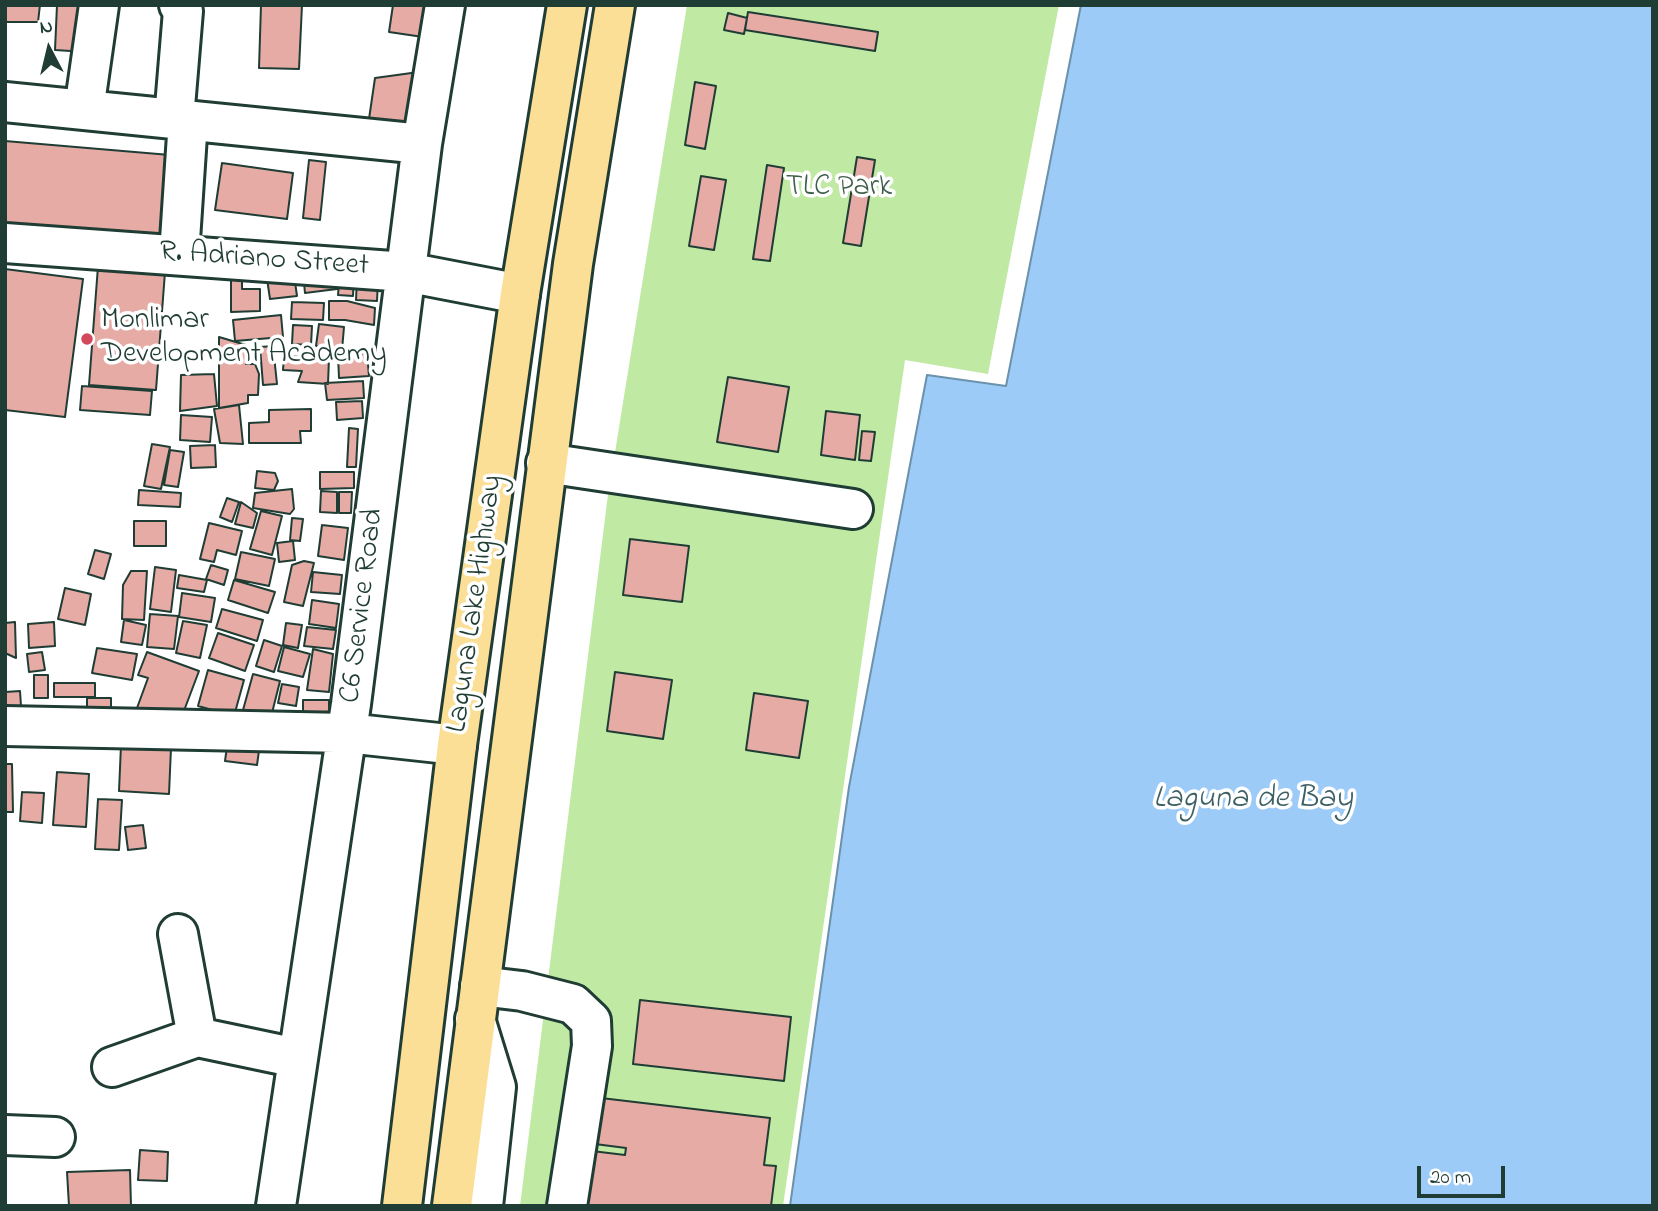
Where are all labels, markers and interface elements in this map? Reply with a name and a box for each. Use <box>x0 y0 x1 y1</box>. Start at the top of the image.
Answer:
text: N <box>38 13 54 42</box>
north arrow <box>14 14 84 84</box>
park label: TLC Park <box>786 171 892 207</box>
street label: R. Adriano Street <box>158 236 370 286</box>
place label: Monlimar Development Academy <box>101 304 387 374</box>
marker: Monlimar Development Academy <box>79 331 95 347</box>
street label: Laguna Lake Highway <box>441 473 513 735</box>
street label: C6 Service Road <box>334 507 394 705</box>
water label: Laguna de Bay <box>1153 782 1353 820</box>
scale bar <box>1420 1152 1508 1196</box>
text: 20 m <box>1430 1163 1471 1193</box>

